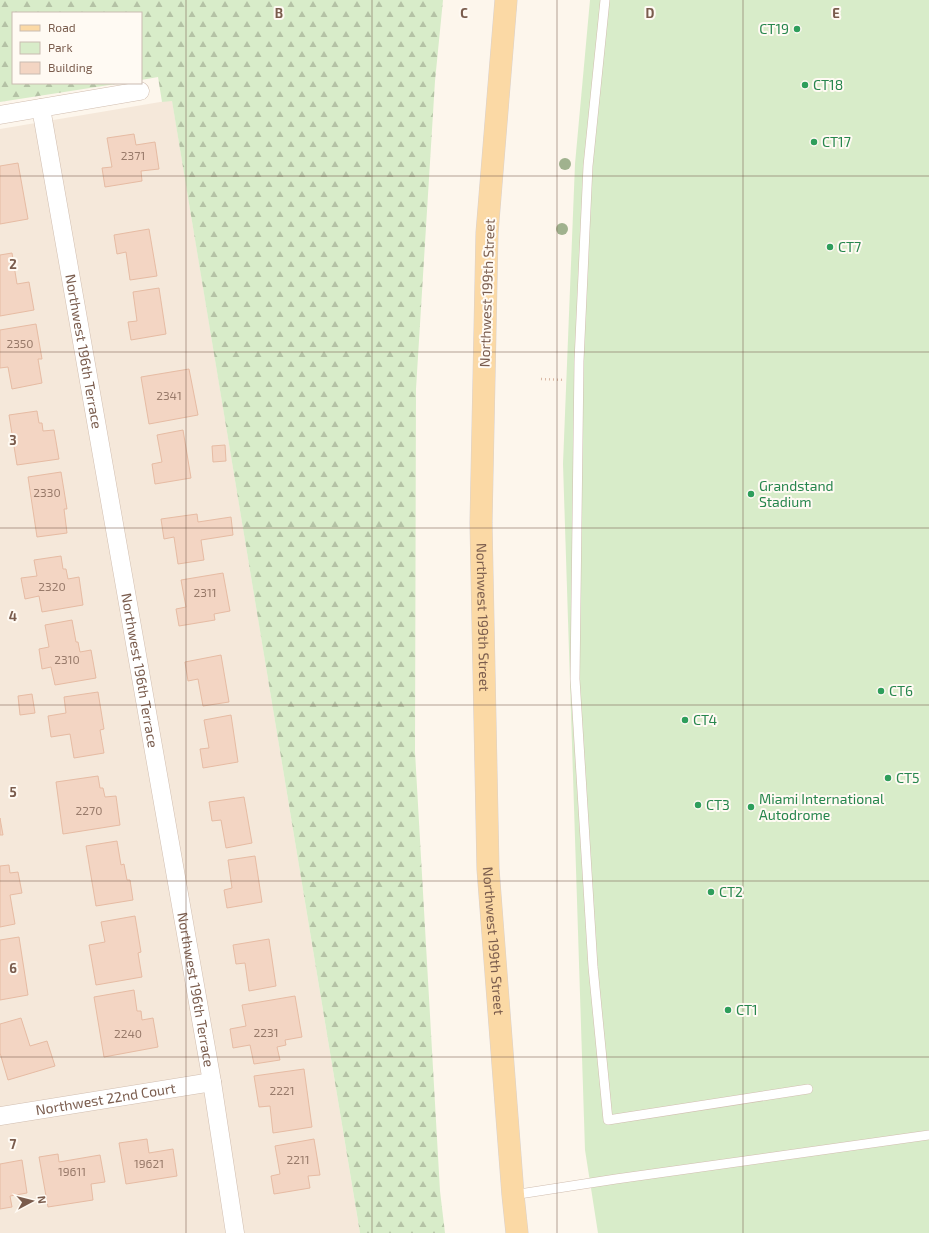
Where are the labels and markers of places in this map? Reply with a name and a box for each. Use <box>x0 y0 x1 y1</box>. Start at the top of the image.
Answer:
place label: CT19 <box>759 20 789 37</box>
marker: CT19 <box>792 24 802 34</box>
place label: CT18 <box>813 76 843 93</box>
marker: CT18 <box>800 80 810 90</box>
place label: CT17 <box>822 133 851 150</box>
marker: CT17 <box>809 137 819 147</box>
place label: CT7 <box>838 238 861 255</box>
marker: CT7 <box>825 242 835 252</box>
place label: Grandstand Stadium <box>759 477 834 510</box>
marker: Grandstand Stadium <box>746 489 756 499</box>
place label: CT6 <box>889 682 913 699</box>
marker: CT6 <box>876 686 886 696</box>
place label: CT4 <box>693 711 717 728</box>
marker: CT4 <box>680 715 690 725</box>
place label: CT5 <box>896 769 920 786</box>
marker: CT5 <box>883 773 893 783</box>
place label: Miami International Autodrome <box>759 790 885 823</box>
place label: CT3 <box>706 796 730 813</box>
marker: CT3 <box>693 800 703 810</box>
marker: Miami International Autodrome <box>746 802 756 812</box>
place label: CT2 <box>719 883 743 900</box>
marker: CT2 <box>706 887 716 897</box>
place label: CT1 <box>736 1001 758 1018</box>
marker: CT1 <box>723 1005 733 1015</box>

